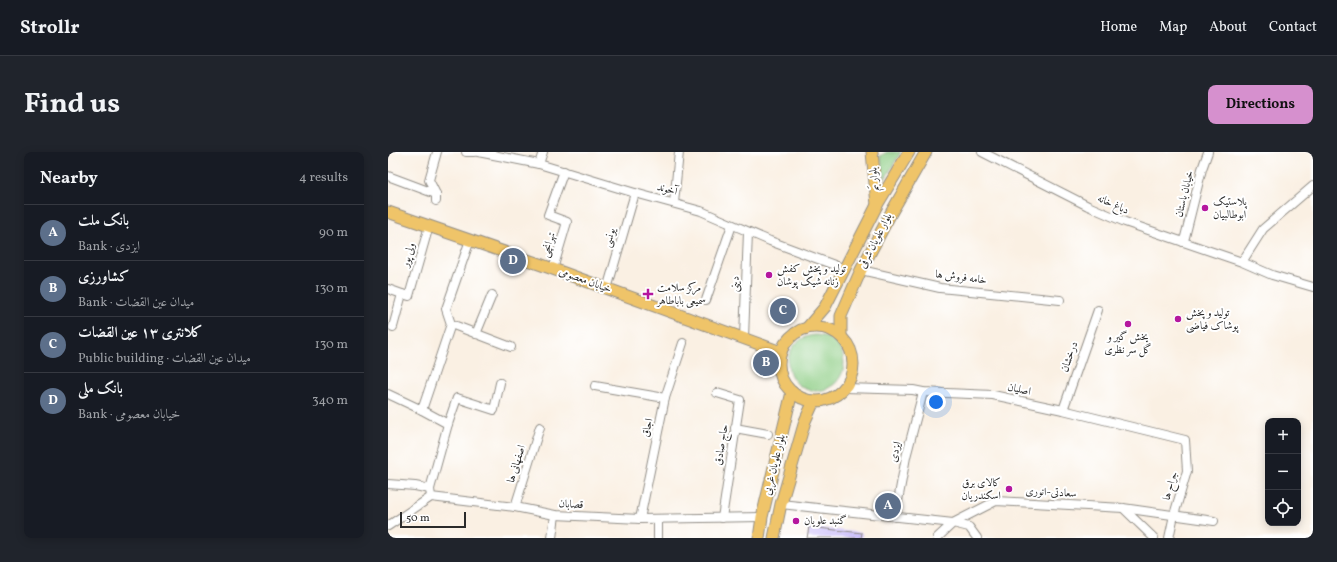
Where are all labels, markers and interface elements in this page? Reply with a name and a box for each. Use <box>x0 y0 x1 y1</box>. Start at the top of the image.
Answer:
text: Strollr <box>20 15 80 41</box>
text: Home <box>1100 18 1137 37</box>
text: Map <box>1159 18 1187 37</box>
text: About <box>1209 18 1247 37</box>
text: Contact <box>1269 18 1317 37</box>
text: Find us <box>24 85 120 124</box>
button: Directions <box>1208 85 1313 124</box>
street label: بلوار بَم <box>864 166 885 192</box>
text: Nearby <box>40 167 98 190</box>
text: 4 results <box>299 169 348 187</box>
street label: خیابان باستان <box>1172 169 1198 219</box>
street label: آخوند <box>655 179 681 200</box>
street label: دباغ خانه <box>1094 191 1131 220</box>
place label: پلاستیک ابوطالبیان <box>1213 195 1248 223</box>
marker: پلاستیک ابوطالبیان <box>1200 203 1210 213</box>
text: بانک ملت <box>78 211 129 232</box>
street label: بلوار علویان شرقی <box>856 211 896 271</box>
text: A <box>48 224 58 242</box>
text: 90 m <box>319 224 348 242</box>
street label: یونسی <box>600 226 620 249</box>
street label: تهرانچی <box>538 231 560 259</box>
text: Bank · ایزدی <box>78 238 140 256</box>
street label: ولی پور <box>398 241 420 270</box>
pin: D <box>500 246 526 276</box>
place label: تولید و پخش کفش زنانه شیک پوشان <box>777 262 847 290</box>
street label: خیابان معصومی <box>557 265 613 297</box>
text: کشاورزی <box>78 267 129 288</box>
street label: خامه فروش ها <box>934 267 988 289</box>
marker: تولید و پخش کفش زنانه شیک پوشان <box>764 270 774 280</box>
street label: دینی <box>728 276 744 292</box>
text: B <box>49 280 57 298</box>
text: 130 m <box>315 280 348 298</box>
place label: مرکز سلامت سمیعی باباطاهر <box>656 281 706 309</box>
marker: مرکز سلامت سمیعی باباطاهر <box>642 288 654 300</box>
text: Bank · میدان عین القضات <box>78 294 194 312</box>
pin: C <box>770 296 796 326</box>
place label: تولید و پخش پوشاک فیاضی <box>1186 306 1239 334</box>
marker: تولید و پخش پوشاک فیاضی <box>1173 314 1183 324</box>
marker: پخش گیر و گل سر نظری <box>1123 319 1133 329</box>
text: کلانتری ۱۳ عین القضات <box>78 323 203 344</box>
place label: پخش گیر و گل سر نظری <box>1104 330 1152 358</box>
text: C <box>49 336 57 354</box>
text: 130 m <box>315 336 348 354</box>
street label: درخشان <box>1058 340 1082 374</box>
pin: B <box>753 348 779 378</box>
text: Public building · میدان عین القضات <box>78 350 251 368</box>
text: بانک ملی <box>78 379 123 400</box>
street label: اصلیان <box>1006 380 1032 400</box>
text: D <box>48 392 58 410</box>
text: 340 m <box>312 392 348 410</box>
your location <box>926 392 946 412</box>
text: Bank · خیابان معصومی <box>78 406 180 424</box>
street label: اجاق <box>639 417 657 439</box>
map controls <box>1265 418 1301 526</box>
button: + <box>1265 418 1301 454</box>
street label: حاج صادق <box>711 423 735 467</box>
street label: بلوار علویان غربی <box>760 433 790 497</box>
street label: ایزدی <box>886 440 906 464</box>
street label: اصفهانی ها <box>504 443 530 485</box>
button: − <box>1265 454 1301 490</box>
street label: جراح ها <box>1160 470 1184 503</box>
place label: کالای برق اسکندریان <box>961 476 1001 504</box>
marker: کالای برق اسکندریان <box>1004 484 1014 494</box>
street label: سعادتی-انوری <box>1025 484 1077 502</box>
button: locate <box>1265 490 1301 526</box>
pin: A <box>875 491 901 521</box>
street label: قصابان <box>558 497 584 513</box>
scale bar <box>400 510 466 529</box>
text: 50 m <box>406 511 430 526</box>
place label: گنبد علویان <box>804 514 847 529</box>
marker: گنبد علویان <box>791 516 801 526</box>

